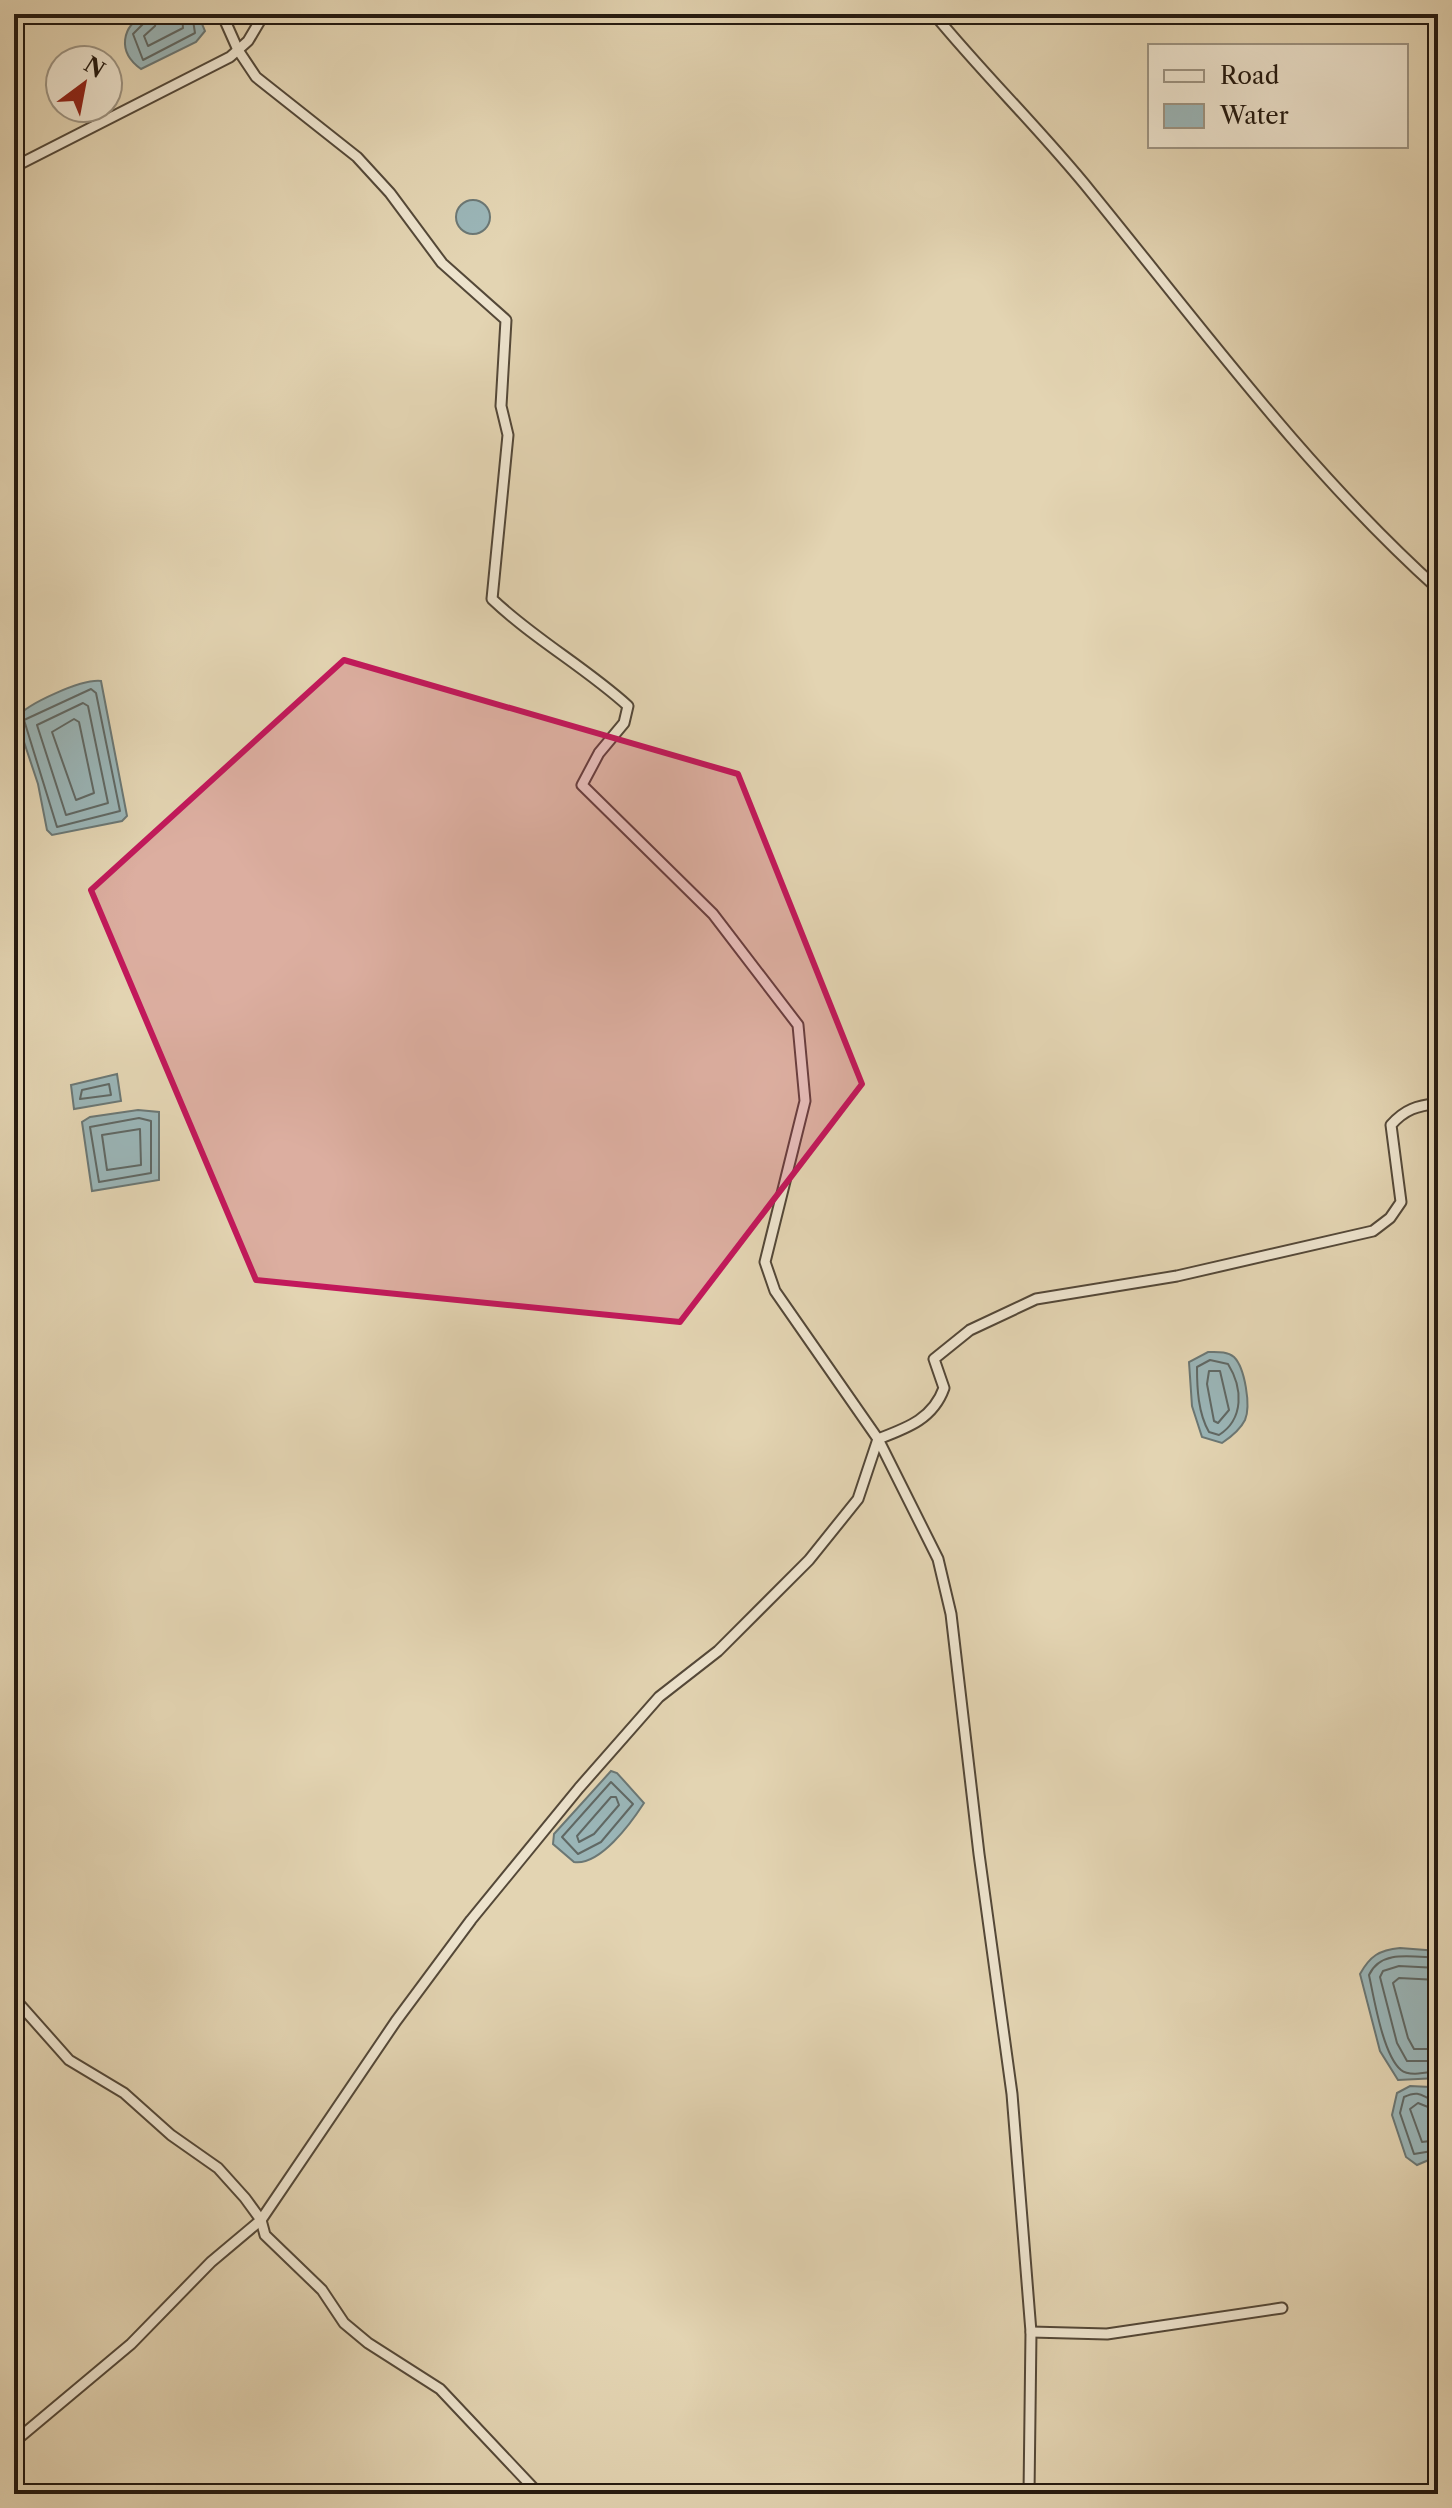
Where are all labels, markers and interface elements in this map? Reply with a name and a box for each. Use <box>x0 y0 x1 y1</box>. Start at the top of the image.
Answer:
north arrow <box>44 44 124 124</box>
legend <box>1148 44 1408 148</box>
text: N <box>79 51 110 84</box>
text: Road <box>1220 61 1280 90</box>
text: Water <box>1219 101 1289 130</box>

